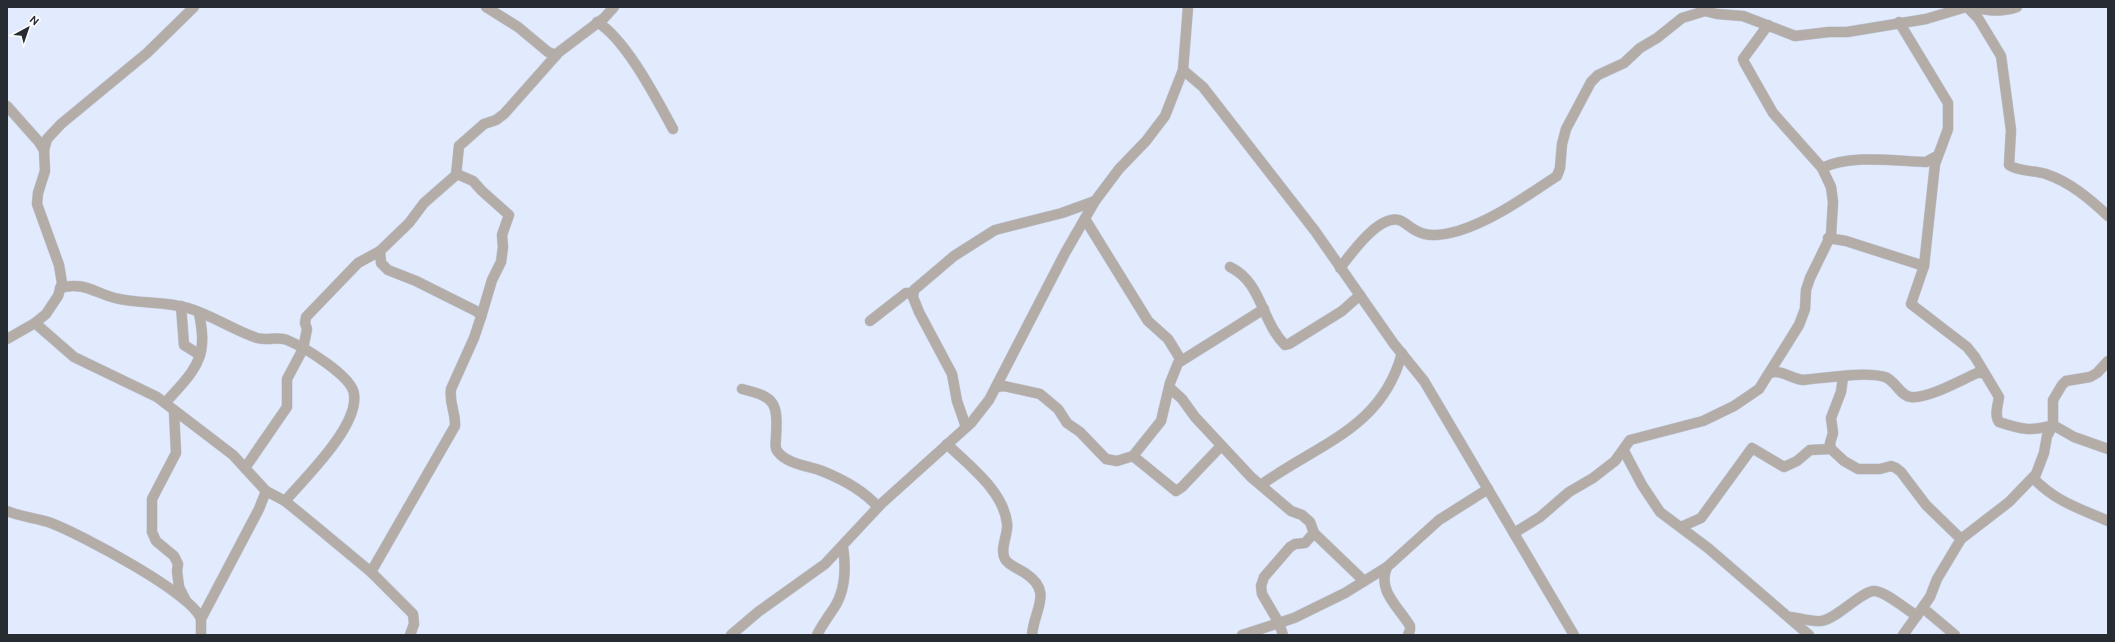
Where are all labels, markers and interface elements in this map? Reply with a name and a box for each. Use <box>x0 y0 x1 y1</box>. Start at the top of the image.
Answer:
north arrow <box>8 8 48 48</box>
text: N <box>27 13 41 28</box>

